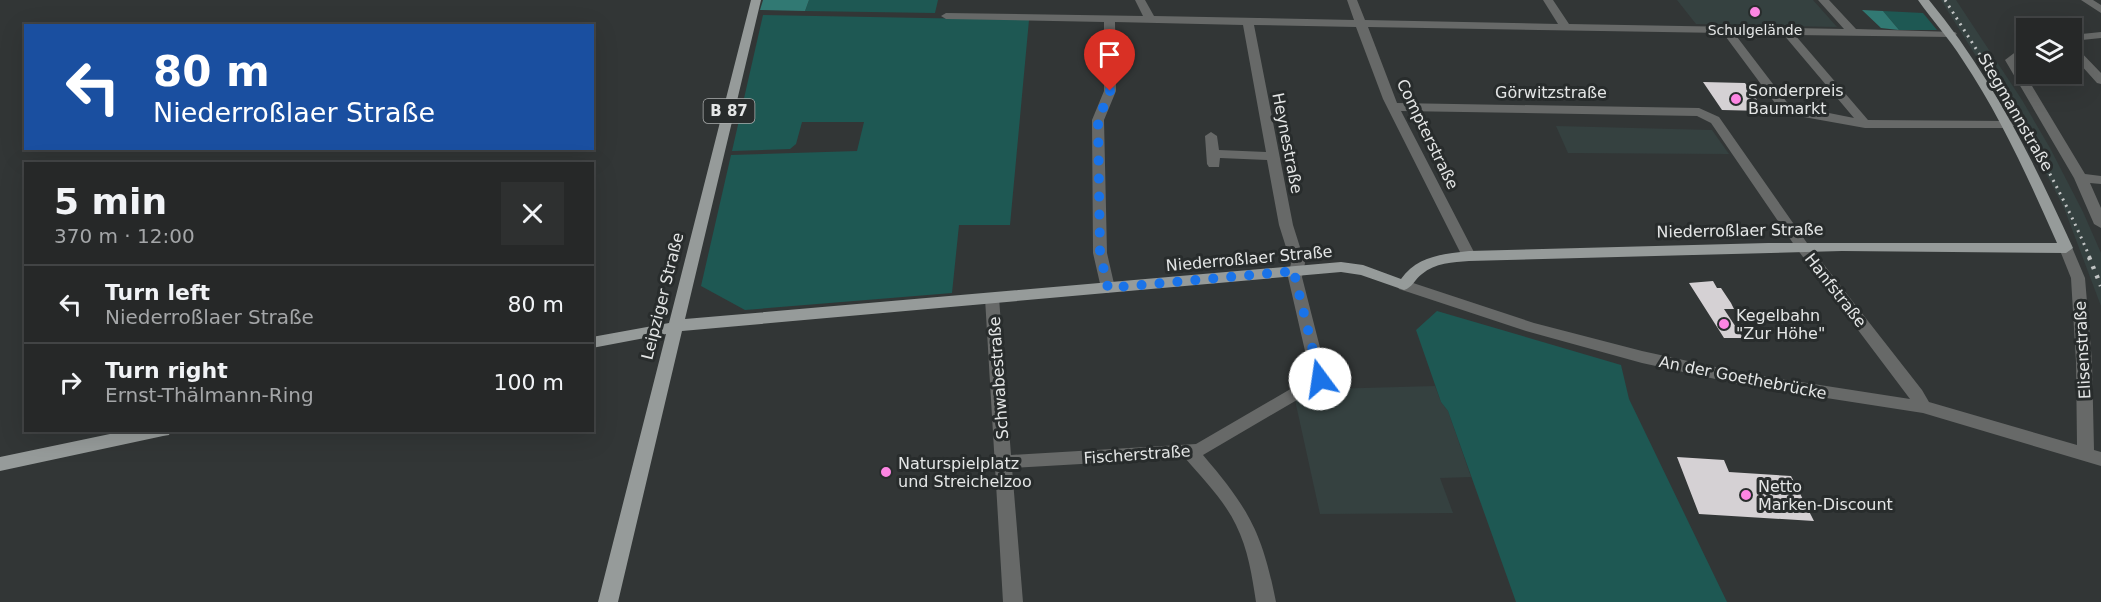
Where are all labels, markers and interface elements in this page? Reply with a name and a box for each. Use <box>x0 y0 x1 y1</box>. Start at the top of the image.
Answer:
marker: Schulgelände <box>1748 5 1762 19</box>
map controls <box>2016 18 2082 84</box>
button: layers <box>2016 18 2082 84</box>
place label: Schulgelände <box>1708 22 1802 38</box>
pin <box>1084 29 1135 91</box>
icon: arrive <box>1093 38 1126 71</box>
text: 80 m <box>153 47 270 96</box>
icon: left <box>54 48 132 126</box>
street label: Stegmannstraße <box>1974 50 2057 175</box>
street label: Compterstraße <box>1393 76 1462 192</box>
place label: Sonderpreis Baumarkt <box>1748 81 1844 118</box>
street label: Görwitzstraße <box>1495 83 1607 102</box>
street label: Heynestraße <box>1268 91 1307 195</box>
marker: Sonderpreis Baumarkt <box>1729 92 1743 106</box>
text: Niederroßlaer Straße <box>153 97 435 128</box>
road number: B 87 <box>704 99 754 123</box>
text: 5 min <box>54 181 167 222</box>
button: close <box>501 182 564 245</box>
street label: Niederroßlaer Straße <box>1656 220 1824 241</box>
text: 370 m · 12:00 <box>54 224 195 248</box>
street label: Leipziger Straße <box>638 231 687 362</box>
street label: Niederroßlaer Straße <box>1165 242 1333 275</box>
street label: Hanfstraße <box>1801 250 1870 331</box>
text: Turn left <box>105 280 210 305</box>
icon: left <box>54 288 87 321</box>
text: 80 m <box>508 292 564 317</box>
street label: Elisenstraße <box>2070 300 2095 400</box>
text: Niederroßlaer Straße <box>105 305 314 329</box>
place label: Kegelbahn "Zur Höhe" <box>1736 306 1825 343</box>
street label: Schwabestraße <box>985 316 1012 440</box>
marker: Kegelbahn "Zur Höhe" <box>1717 317 1731 331</box>
position arrow <box>1288 347 1352 411</box>
street label: An der Goethebrücke <box>1657 352 1828 403</box>
text: Turn right <box>105 358 228 383</box>
icon: right <box>54 366 87 399</box>
text: 100 m <box>494 370 564 395</box>
text: Ernst-Thälmann-Ring <box>105 383 314 407</box>
street label: Fischerstraße <box>1083 441 1191 468</box>
place label: Naturspielplatz und Streichelzoo <box>898 454 1032 491</box>
marker: Naturspielplatz und Streichelzoo <box>879 465 893 479</box>
place label: Netto Marken-Discount <box>1758 477 1893 514</box>
marker: Netto Marken-Discount <box>1739 488 1753 502</box>

